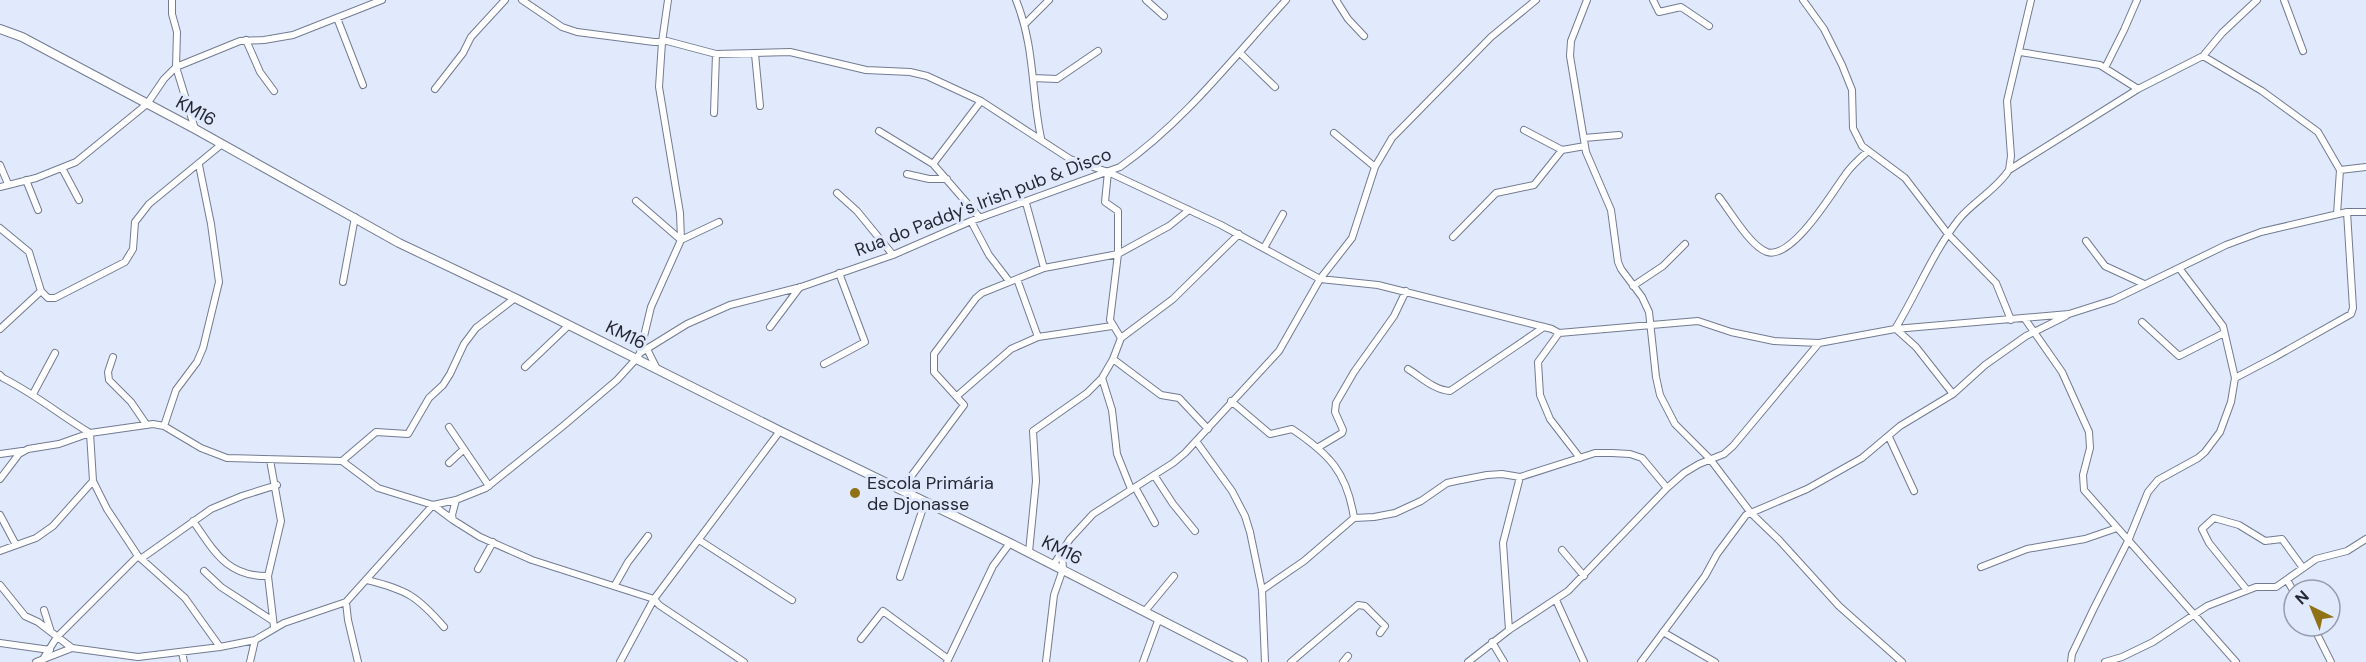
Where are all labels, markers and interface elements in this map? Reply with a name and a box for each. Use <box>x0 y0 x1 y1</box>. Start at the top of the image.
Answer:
street label: KM16 <box>172 90 220 132</box>
street label: Rua do Paddy's Irish pub & Disco <box>851 142 1115 262</box>
street label: KM16 <box>602 315 650 355</box>
place label: Escola Primária de Djonasse <box>867 471 994 516</box>
marker: Escola Primária de Djonasse <box>848 486 862 500</box>
street label: KM16 <box>1038 530 1086 570</box>
north arrow <box>2282 578 2342 638</box>
text: N <box>2291 586 2314 609</box>

